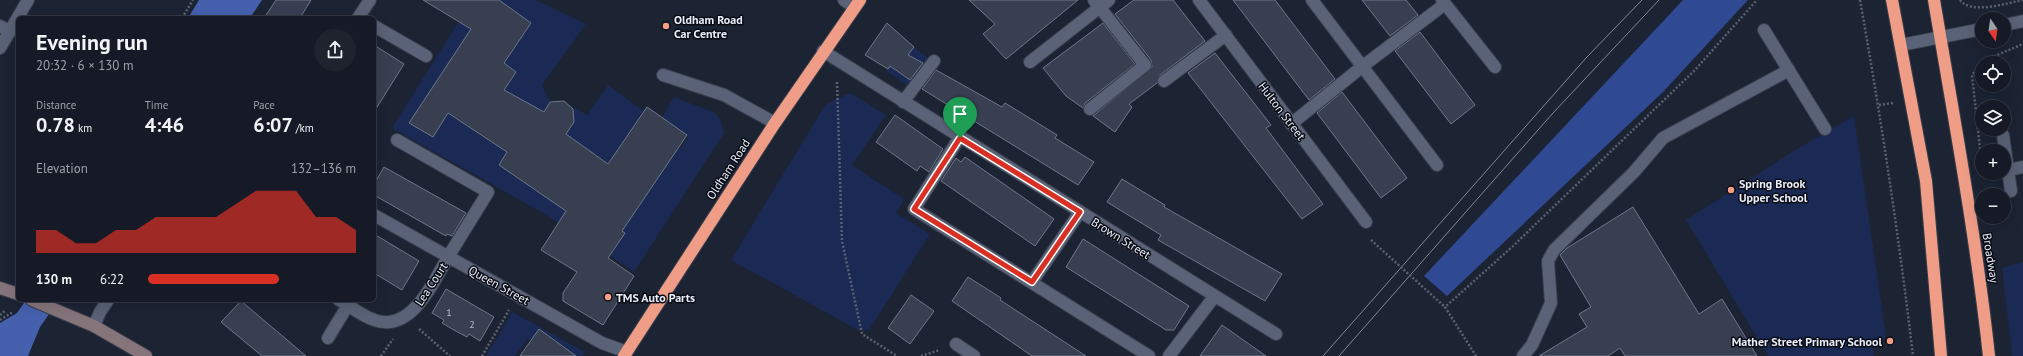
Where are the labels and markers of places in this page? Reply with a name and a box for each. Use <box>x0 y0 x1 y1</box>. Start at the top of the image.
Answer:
place label: Oldham Road Car Centre <box>674 12 743 41</box>
marker: Oldham Road Car Centre <box>661 21 671 31</box>
pin <box>943 97 977 138</box>
place label: Spring Brook Upper School <box>1739 176 1808 205</box>
marker: Spring Brook Upper School <box>1726 185 1736 195</box>
place label: TMS Auto Parts <box>616 290 695 305</box>
marker: TMS Auto Parts <box>603 292 613 302</box>
place label: Mather Street Primary School <box>1732 334 1882 349</box>
marker: Mather Street Primary School <box>1885 336 1895 346</box>

